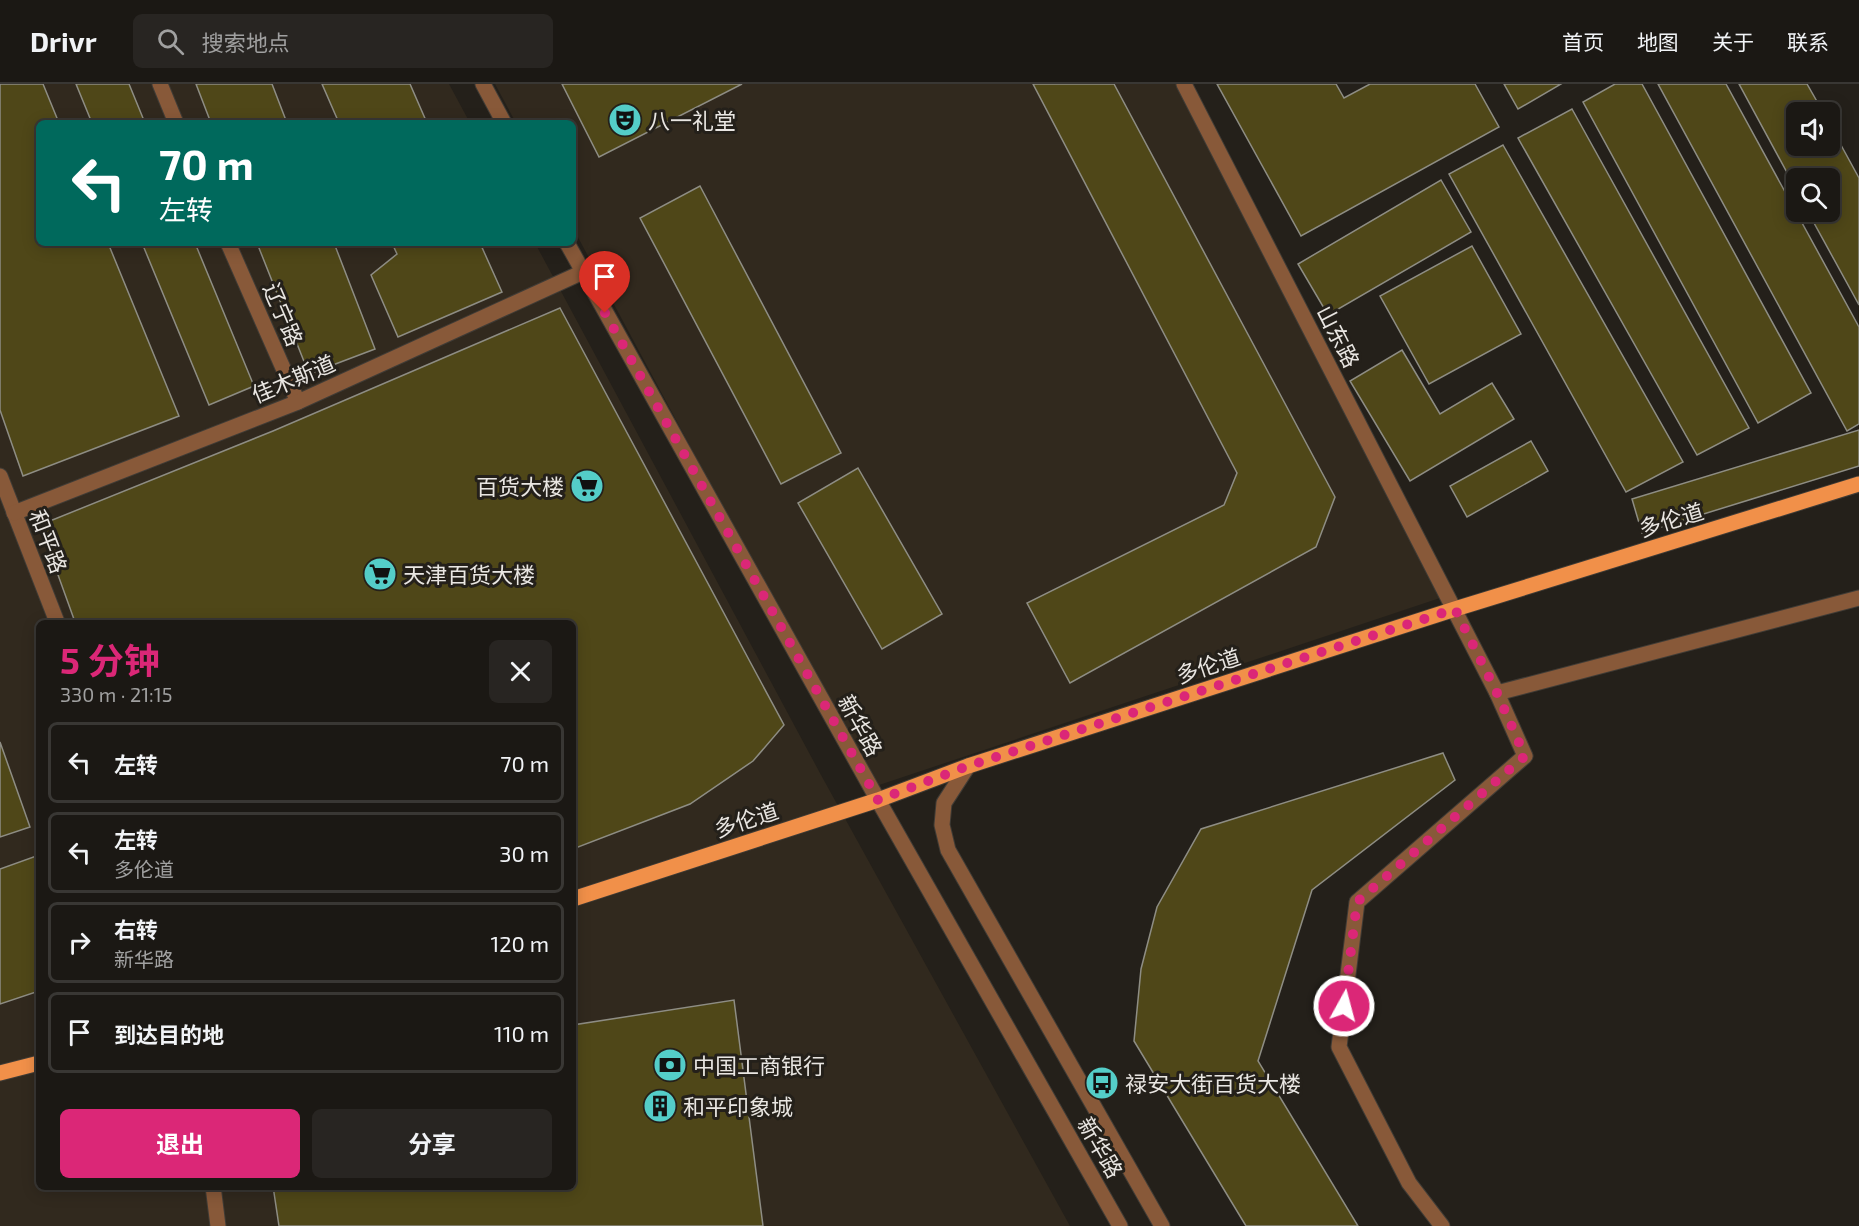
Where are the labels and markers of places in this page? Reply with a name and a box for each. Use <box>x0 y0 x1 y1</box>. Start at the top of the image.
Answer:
theatre icon: 八一礼堂 <box>607 102 643 138</box>
place label: 八一礼堂 <box>648 107 736 133</box>
pin <box>579 251 630 313</box>
supermarket icon: 百货大楼 <box>569 468 605 504</box>
place label: 百货大楼 <box>476 473 564 499</box>
supermarket icon: 天津百货大楼 <box>362 556 398 592</box>
place label: 天津百货大楼 <box>403 561 535 587</box>
bank icon: 中国工商银行 <box>652 1047 688 1083</box>
place label: 中国工商银行 <box>693 1052 825 1078</box>
bus stop icon: 禄安大街百货大楼 <box>1084 1065 1120 1101</box>
place label: 禄安大街百货大楼 <box>1125 1070 1301 1096</box>
building icon: 和平印象城 <box>642 1088 678 1124</box>
place label: 和平印象城 <box>683 1093 793 1119</box>

